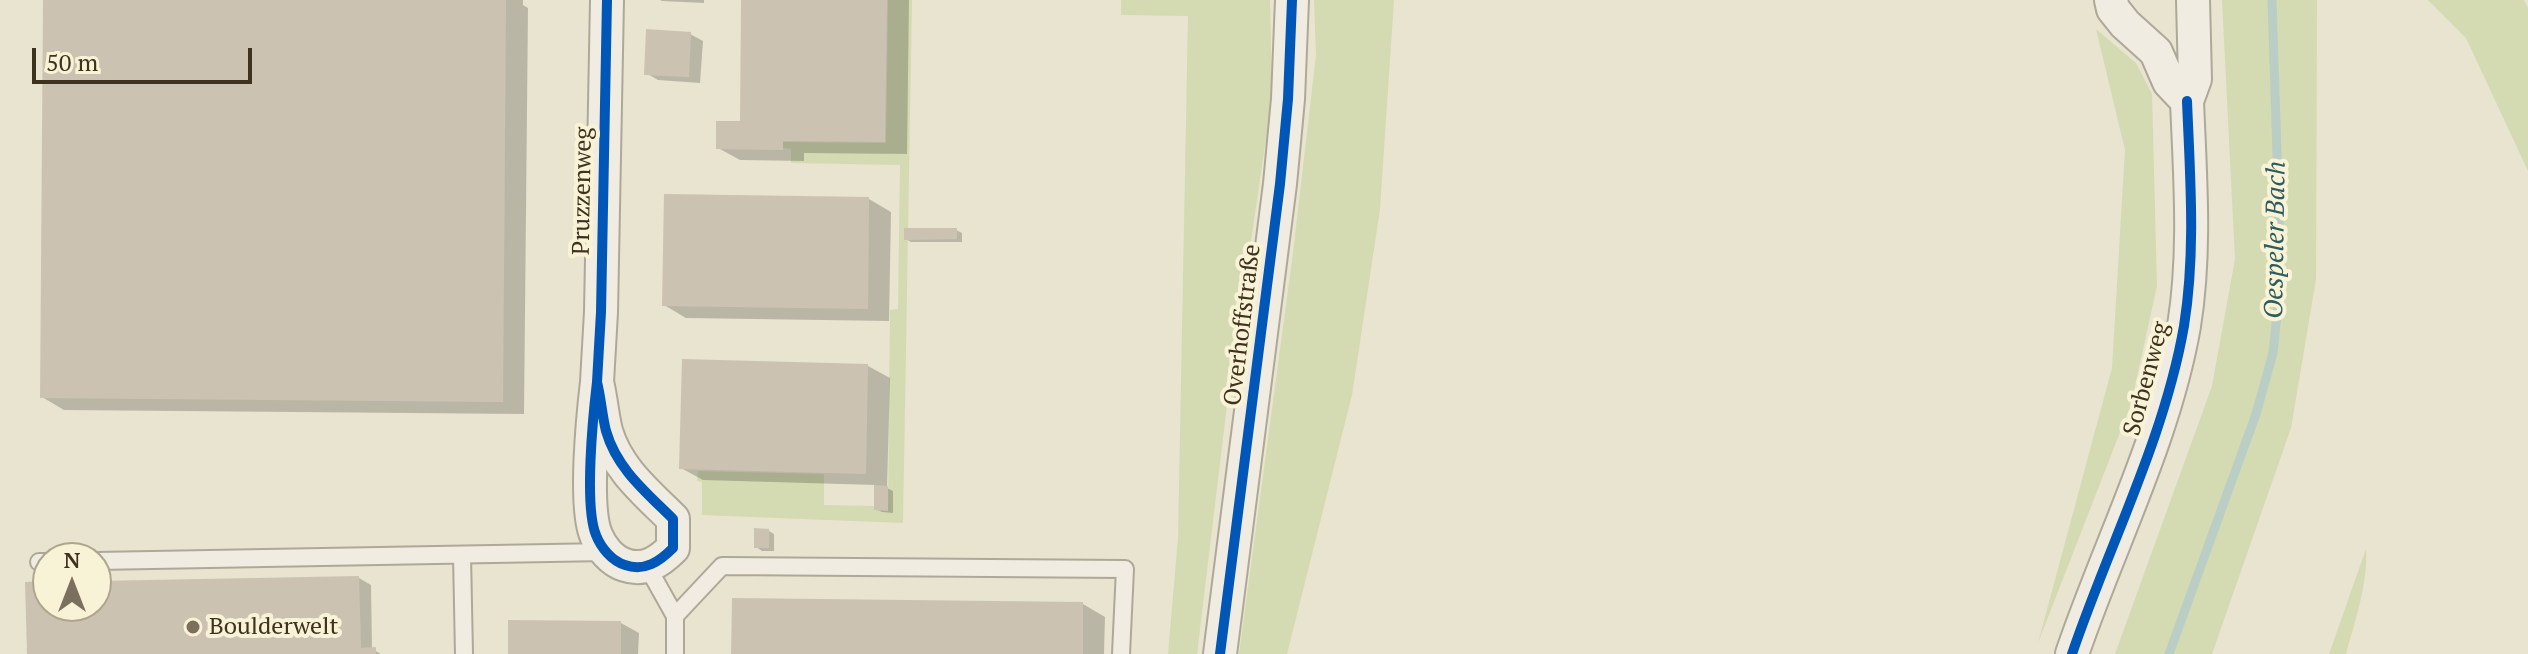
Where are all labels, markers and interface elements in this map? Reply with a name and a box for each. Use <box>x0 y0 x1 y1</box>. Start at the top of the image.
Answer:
scale bar <box>36 32 256 82</box>
text: 50 m <box>46 46 98 78</box>
street label: Pruzzenweg <box>567 127 599 255</box>
water label: Oespeler Bach <box>2259 161 2293 319</box>
street label: Overhoffstraße <box>1219 243 1267 407</box>
street label: Sorbenweg <box>2118 319 2176 439</box>
north arrow <box>32 542 112 622</box>
text: N <box>64 545 80 574</box>
place label: Boulderwelt <box>209 613 338 641</box>
marker: Boulderwelt <box>184 618 202 636</box>

